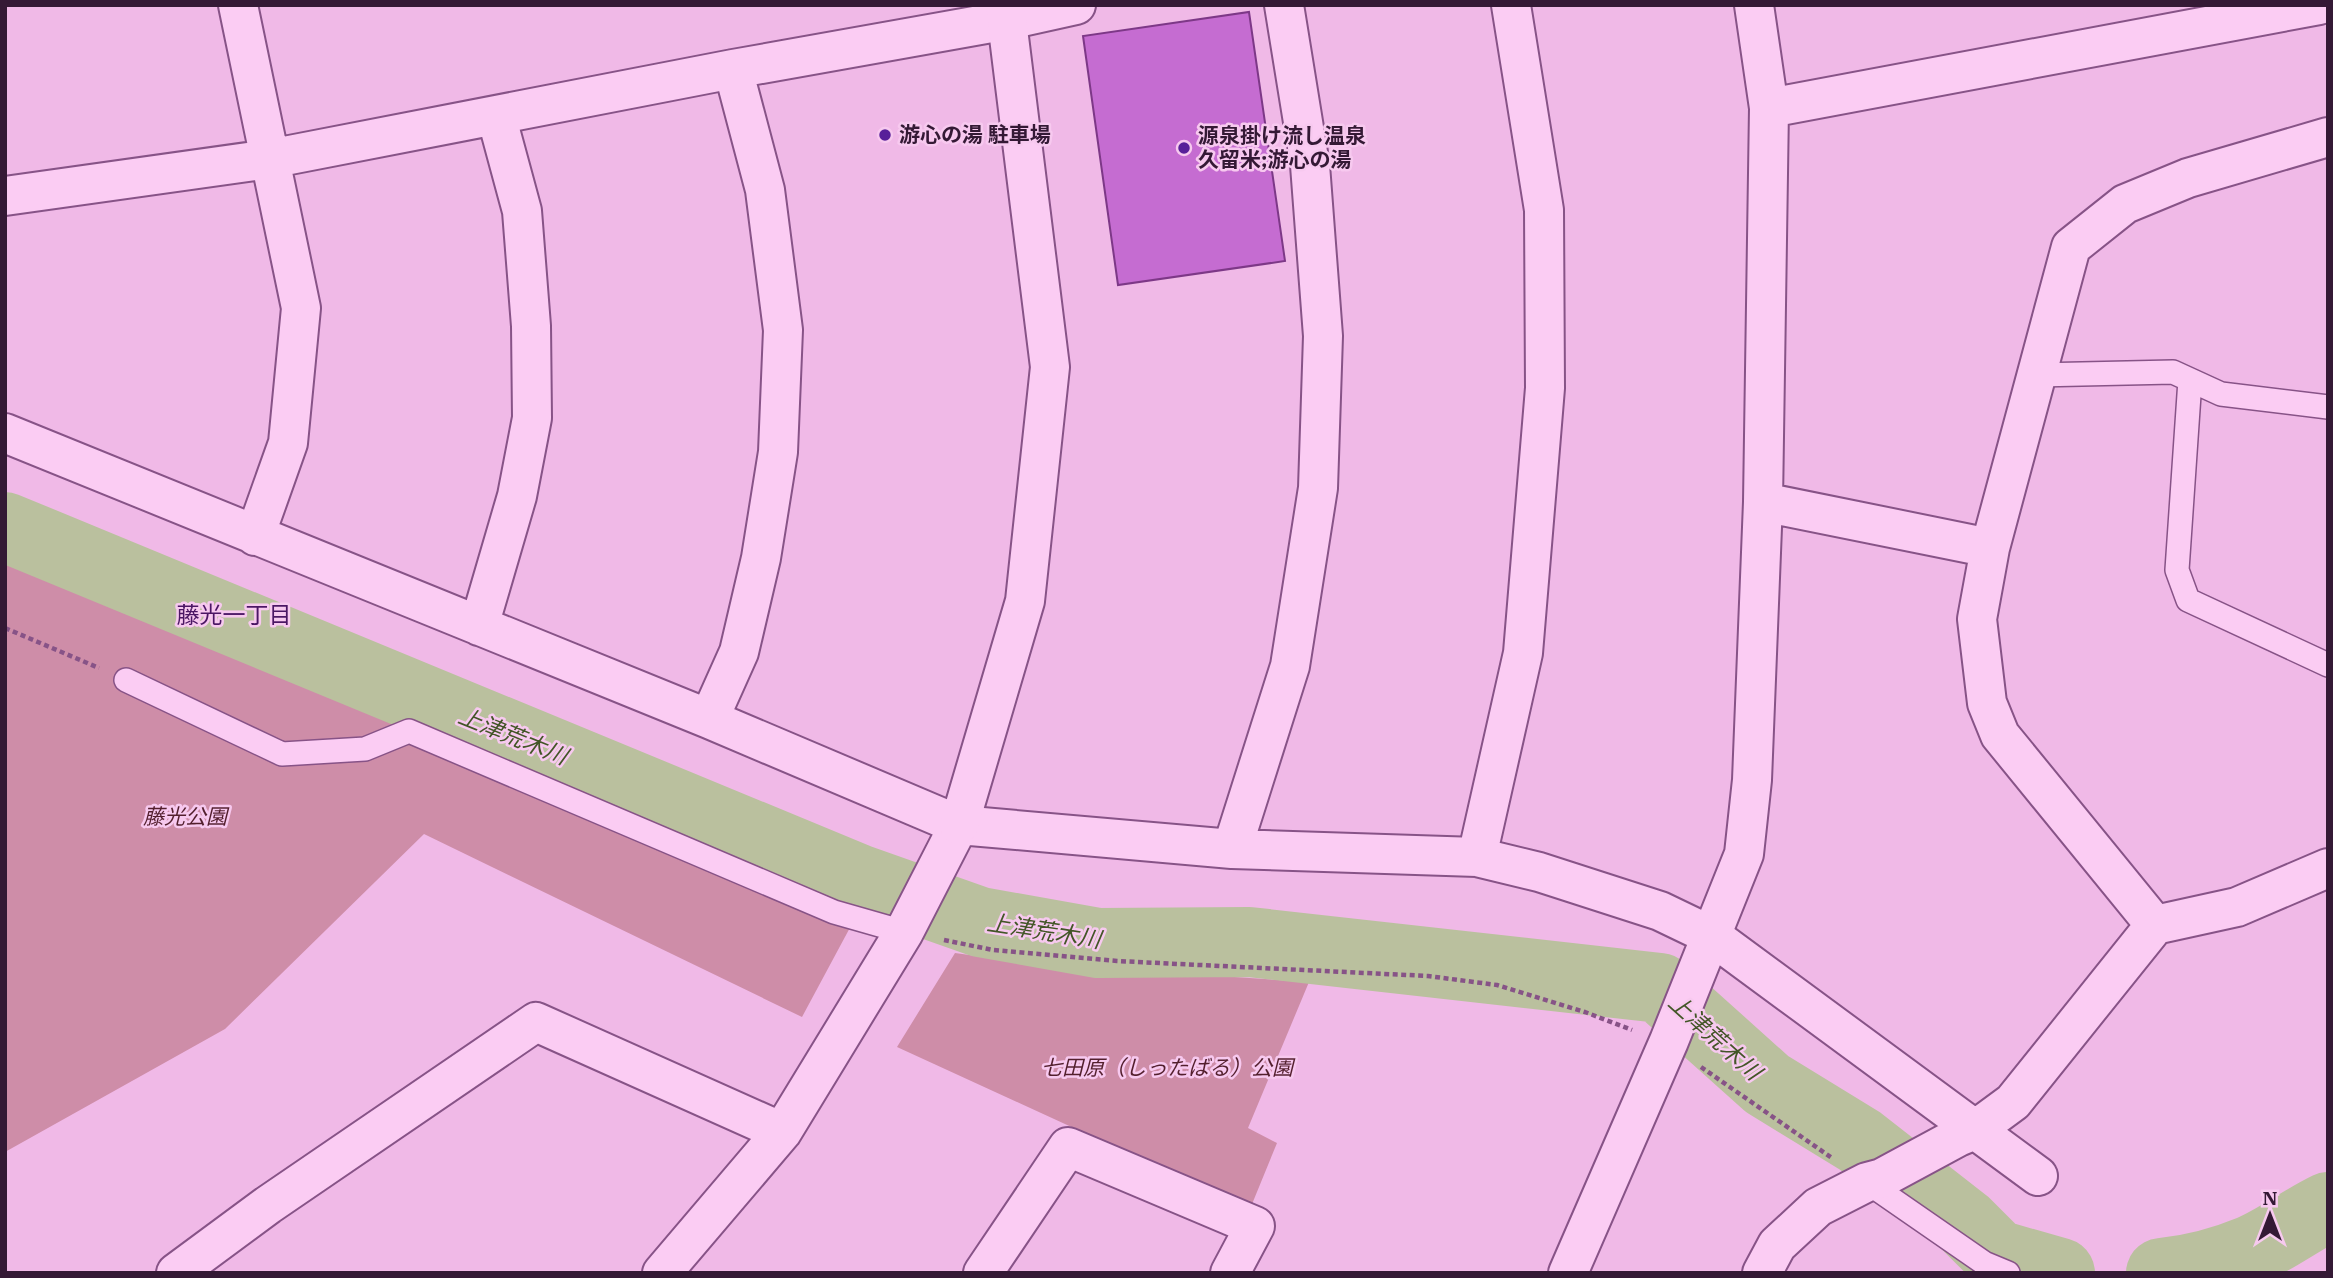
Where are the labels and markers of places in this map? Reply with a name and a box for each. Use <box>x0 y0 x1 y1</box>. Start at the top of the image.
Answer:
place label: 游心の湯 駐車場 <box>899 120 1051 148</box>
place label: 源泉掛け流し温泉 久留米;游心の湯 <box>1198 121 1366 173</box>
marker: 游心の湯 駐車場 <box>877 127 893 143</box>
marker: 源泉掛け流し温泉 久留米;游心の湯 <box>1176 140 1192 156</box>

